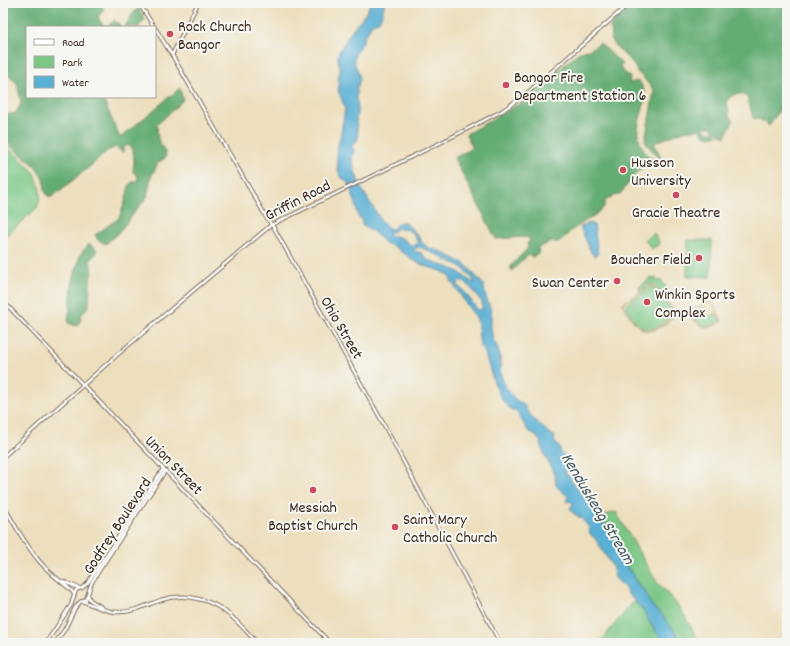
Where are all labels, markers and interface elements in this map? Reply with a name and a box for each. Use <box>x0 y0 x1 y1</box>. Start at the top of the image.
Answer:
place label: Rock Church Bangor <box>178 16 251 57</box>
legend <box>26 26 156 98</box>
marker: Rock Church Bangor <box>165 29 175 39</box>
text: Road <box>62 35 84 52</box>
text: Park <box>62 55 83 72</box>
place label: Bangor Fire Department Station 6 <box>514 67 646 108</box>
text: Water <box>62 75 89 92</box>
marker: Bangor Fire Department Station 6 <box>501 80 511 90</box>
place label: Husson University <box>631 152 691 193</box>
marker: Husson University <box>618 165 628 175</box>
street label: Griffin Road <box>261 175 335 228</box>
marker: Gracie Theatre <box>671 190 681 200</box>
place label: Gracie Theatre <box>632 202 720 225</box>
place label: Boucher Field <box>611 249 691 272</box>
marker: Boucher Field <box>694 253 704 263</box>
place label: Swan Center <box>532 272 609 295</box>
marker: Swan Center <box>612 276 622 286</box>
place label: Winkin Sports Complex <box>655 284 735 325</box>
street label: Ohio Street <box>314 293 368 364</box>
marker: Winkin Sports Complex <box>642 297 652 307</box>
street label: Union Street <box>139 431 208 501</box>
water label: Kenduskeag Stream <box>554 449 639 570</box>
street label: Godfrey Boulevard <box>78 473 158 579</box>
marker: Messiah Baptist Church <box>308 485 318 495</box>
place label: Messiah Baptist Church <box>268 497 358 538</box>
place label: Saint Mary Catholic Church <box>403 509 497 550</box>
marker: Saint Mary Catholic Church <box>390 522 400 532</box>

